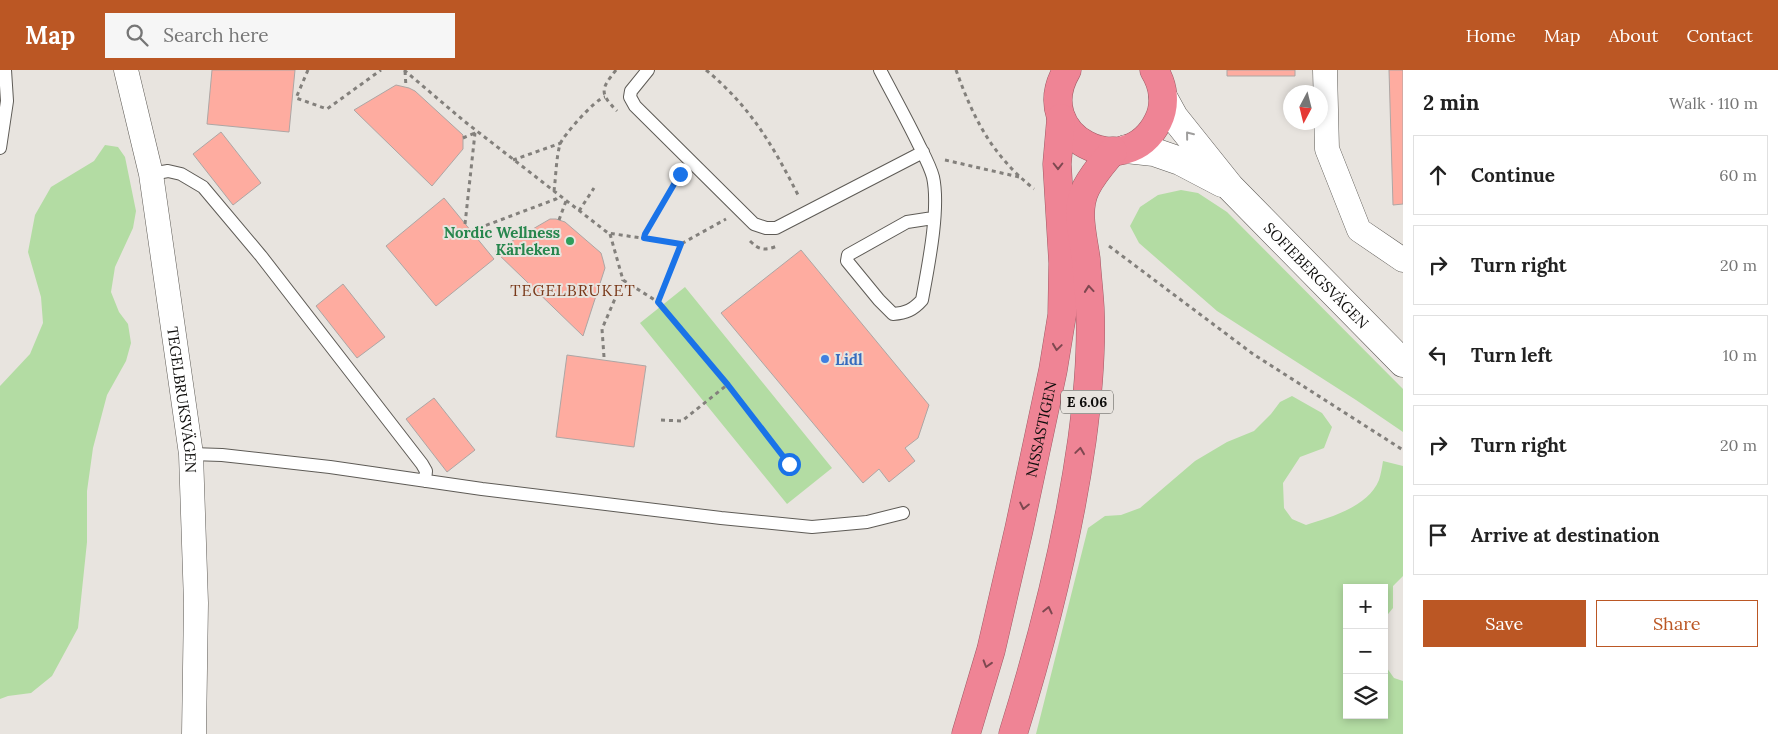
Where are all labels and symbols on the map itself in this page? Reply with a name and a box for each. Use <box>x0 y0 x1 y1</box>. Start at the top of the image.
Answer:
north arrow <box>1283 85 1328 130</box>
one-way arrow <box>1187 132 1195 141</box>
one-way arrow <box>1053 162 1063 170</box>
route end <box>669 163 692 186</box>
street label: SOFIEBERGSVÄGEN <box>1260 218 1373 332</box>
place label: Nordic Wellness Kärleken <box>444 223 560 259</box>
marker: Nordic Wellness Kärleken <box>564 235 576 247</box>
district label: TEGELBRUKET <box>510 280 636 300</box>
one-way arrow <box>1083 285 1094 293</box>
street label: TEGELBRUKSVÄGEN <box>163 325 201 473</box>
one-way arrow <box>1052 343 1063 351</box>
place label: Lidl <box>835 350 863 369</box>
marker: Lidl <box>819 353 831 365</box>
street label: NISSASTIGEN <box>1021 379 1060 479</box>
road number: E 6.06 <box>1061 391 1113 414</box>
one-way arrow <box>1074 447 1085 455</box>
route start <box>778 453 801 476</box>
one-way arrow <box>1019 501 1030 510</box>
one-way arrow <box>1042 606 1053 615</box>
one-way arrow <box>982 659 992 667</box>

